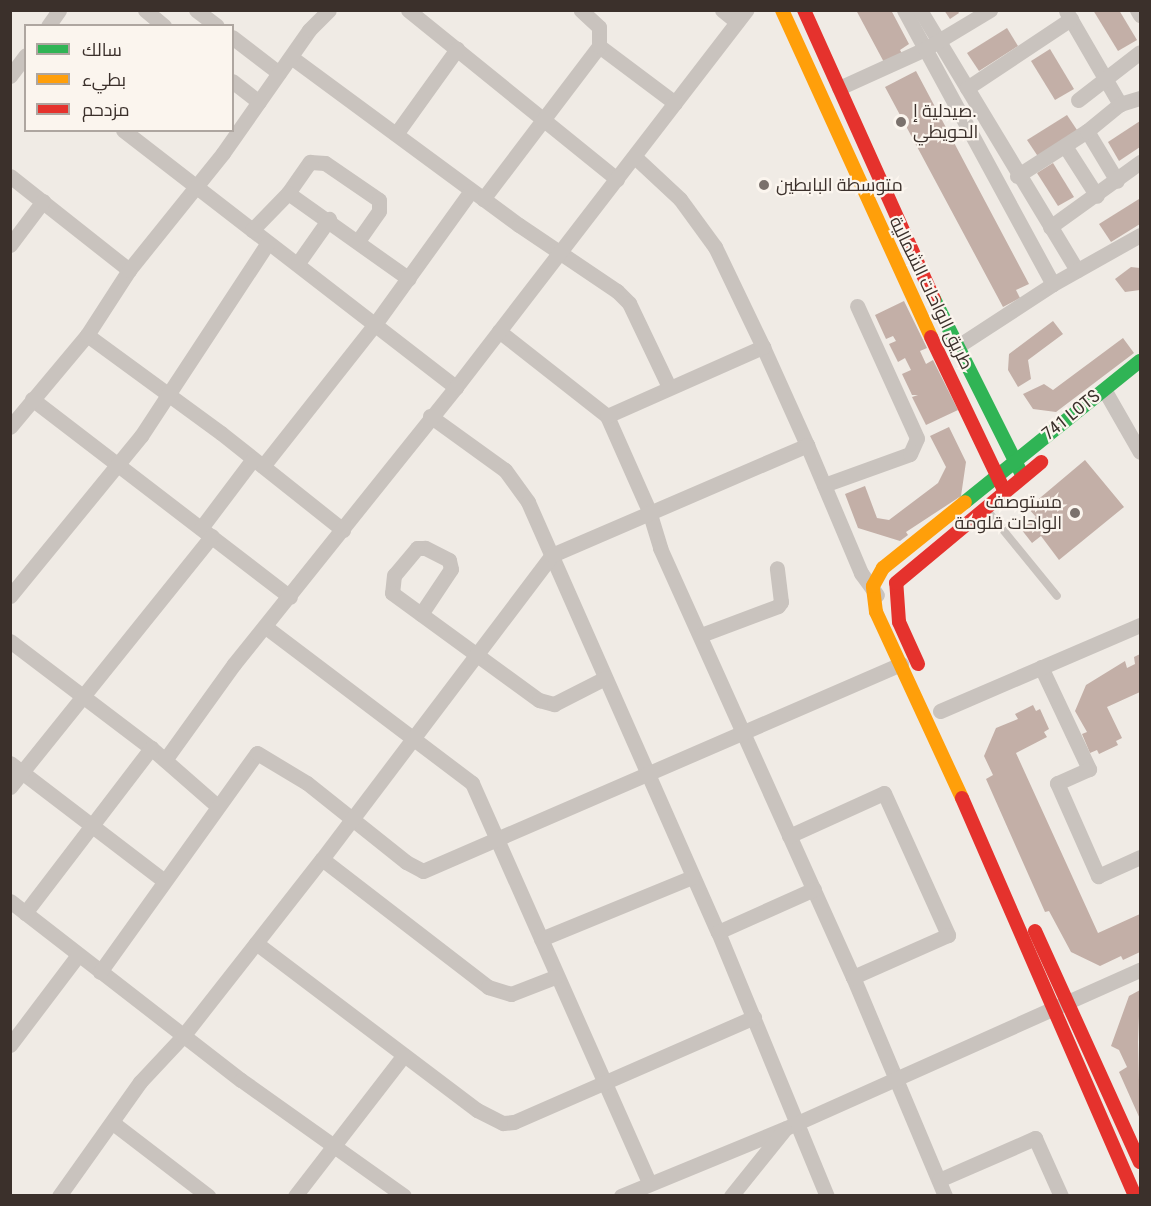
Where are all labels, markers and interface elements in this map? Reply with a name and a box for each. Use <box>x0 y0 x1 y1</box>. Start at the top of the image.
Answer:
legend <box>24 24 234 132</box>
text: سالك <box>82 39 122 60</box>
text: بطيء <box>82 69 126 90</box>
text: مزدحم <box>82 99 130 120</box>
place label: صيدلية إ. الحويطي <box>913 101 978 144</box>
marker: صيدلية إ. الحويطي <box>894 115 908 129</box>
place label: متوسطة البابطين <box>776 174 903 196</box>
marker: متوسطة البابطين <box>757 178 771 192</box>
street label: طريق الواحات الشمالية <box>885 213 977 373</box>
street label: 741 LOTS <box>1038 385 1104 445</box>
place label: مستوصف الواحات قلومة <box>954 492 1062 534</box>
marker: مستوصف الواحات قلومة <box>1066 504 1084 522</box>

